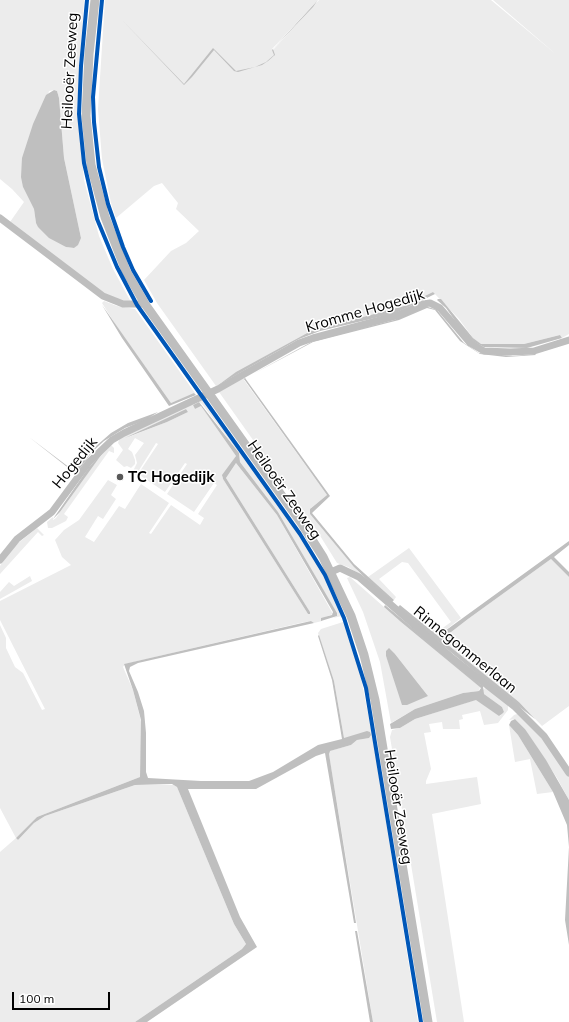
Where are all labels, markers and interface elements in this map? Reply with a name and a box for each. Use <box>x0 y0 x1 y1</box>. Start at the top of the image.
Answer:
street label: Heilooër Zeeweg <box>58 12 82 130</box>
street label: Kromme Hogedijk <box>303 285 427 337</box>
street label: Hogedijk <box>49 434 101 492</box>
street label: Heilooër Zeeweg <box>243 437 325 543</box>
place label: TC Hogedijk <box>128 468 214 486</box>
marker: TC Hogedijk <box>115 472 125 482</box>
street label: Rinnegommerlaan <box>410 603 520 697</box>
street label: Heilooër Zeeweg <box>380 748 416 866</box>
scale bar <box>14 984 112 1010</box>
text: 100 m <box>19 991 54 1006</box>

